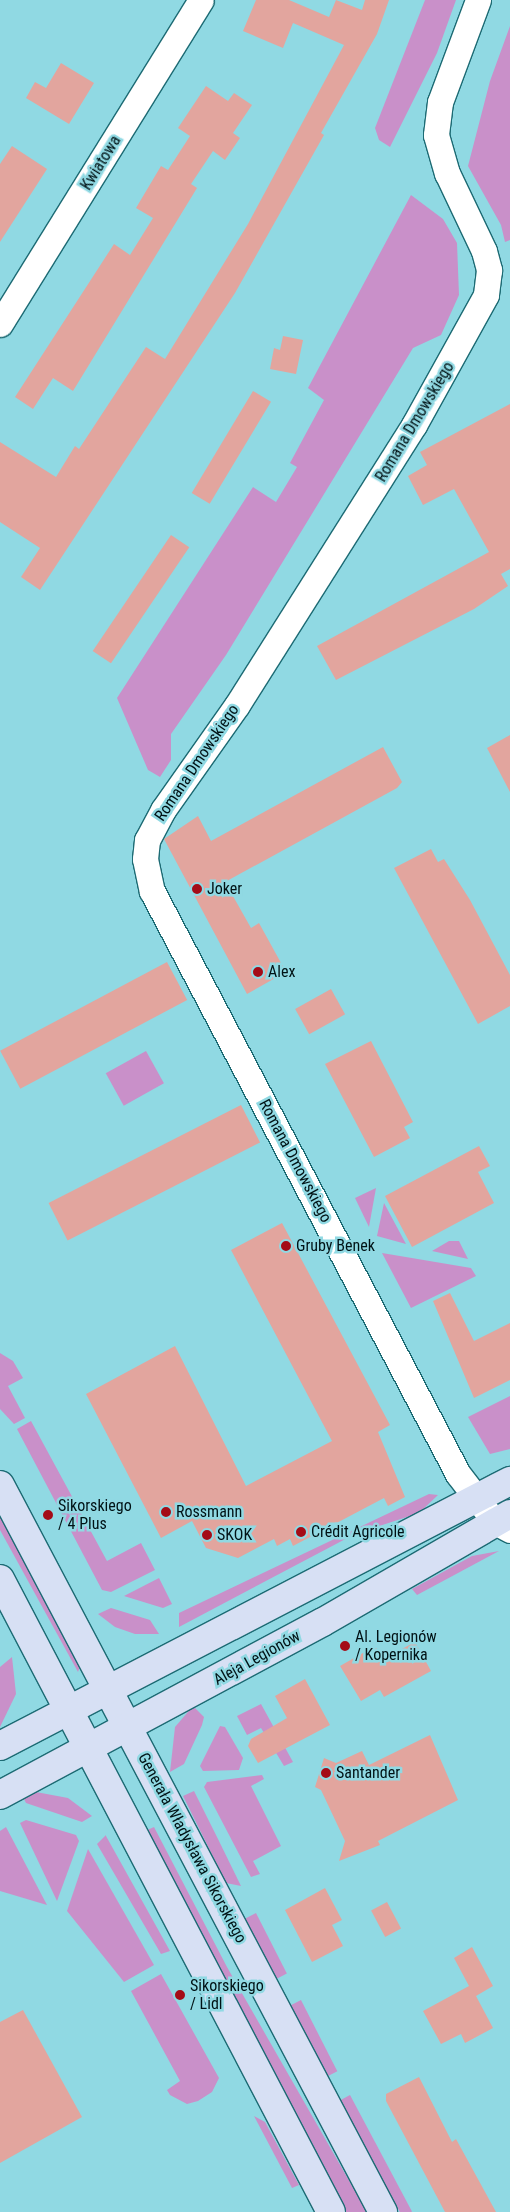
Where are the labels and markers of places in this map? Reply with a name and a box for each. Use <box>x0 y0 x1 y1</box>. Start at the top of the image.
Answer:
place label: Joker <box>207 879 242 899</box>
marker: Joker <box>191 883 203 895</box>
place label: Alex <box>268 962 295 982</box>
marker: Alex <box>252 966 264 978</box>
place label: Gruby Benek <box>296 1236 375 1256</box>
marker: Gruby Benek <box>280 1240 292 1252</box>
place label: Sikorskiego / 4 Plus <box>58 1496 132 1534</box>
place label: Rossmann <box>176 1502 242 1522</box>
marker: Rossmann <box>160 1506 172 1518</box>
marker: Sikorskiego / 4 Plus <box>42 1509 54 1521</box>
place label: Crédit Agricole <box>311 1522 405 1542</box>
place label: SKOK <box>217 1525 252 1545</box>
marker: Crédit Agricole <box>295 1526 307 1538</box>
marker: SKOK <box>201 1529 213 1541</box>
place label: Al. Legionów / Kopernika <box>355 1627 437 1665</box>
marker: Al. Legionów / Kopernika <box>339 1640 351 1652</box>
place label: Santander <box>336 1763 400 1783</box>
marker: Santander <box>320 1767 332 1779</box>
place label: Sikorskiego / Lidl <box>190 1976 264 2014</box>
marker: Sikorskiego / Lidl <box>174 1989 186 2001</box>

